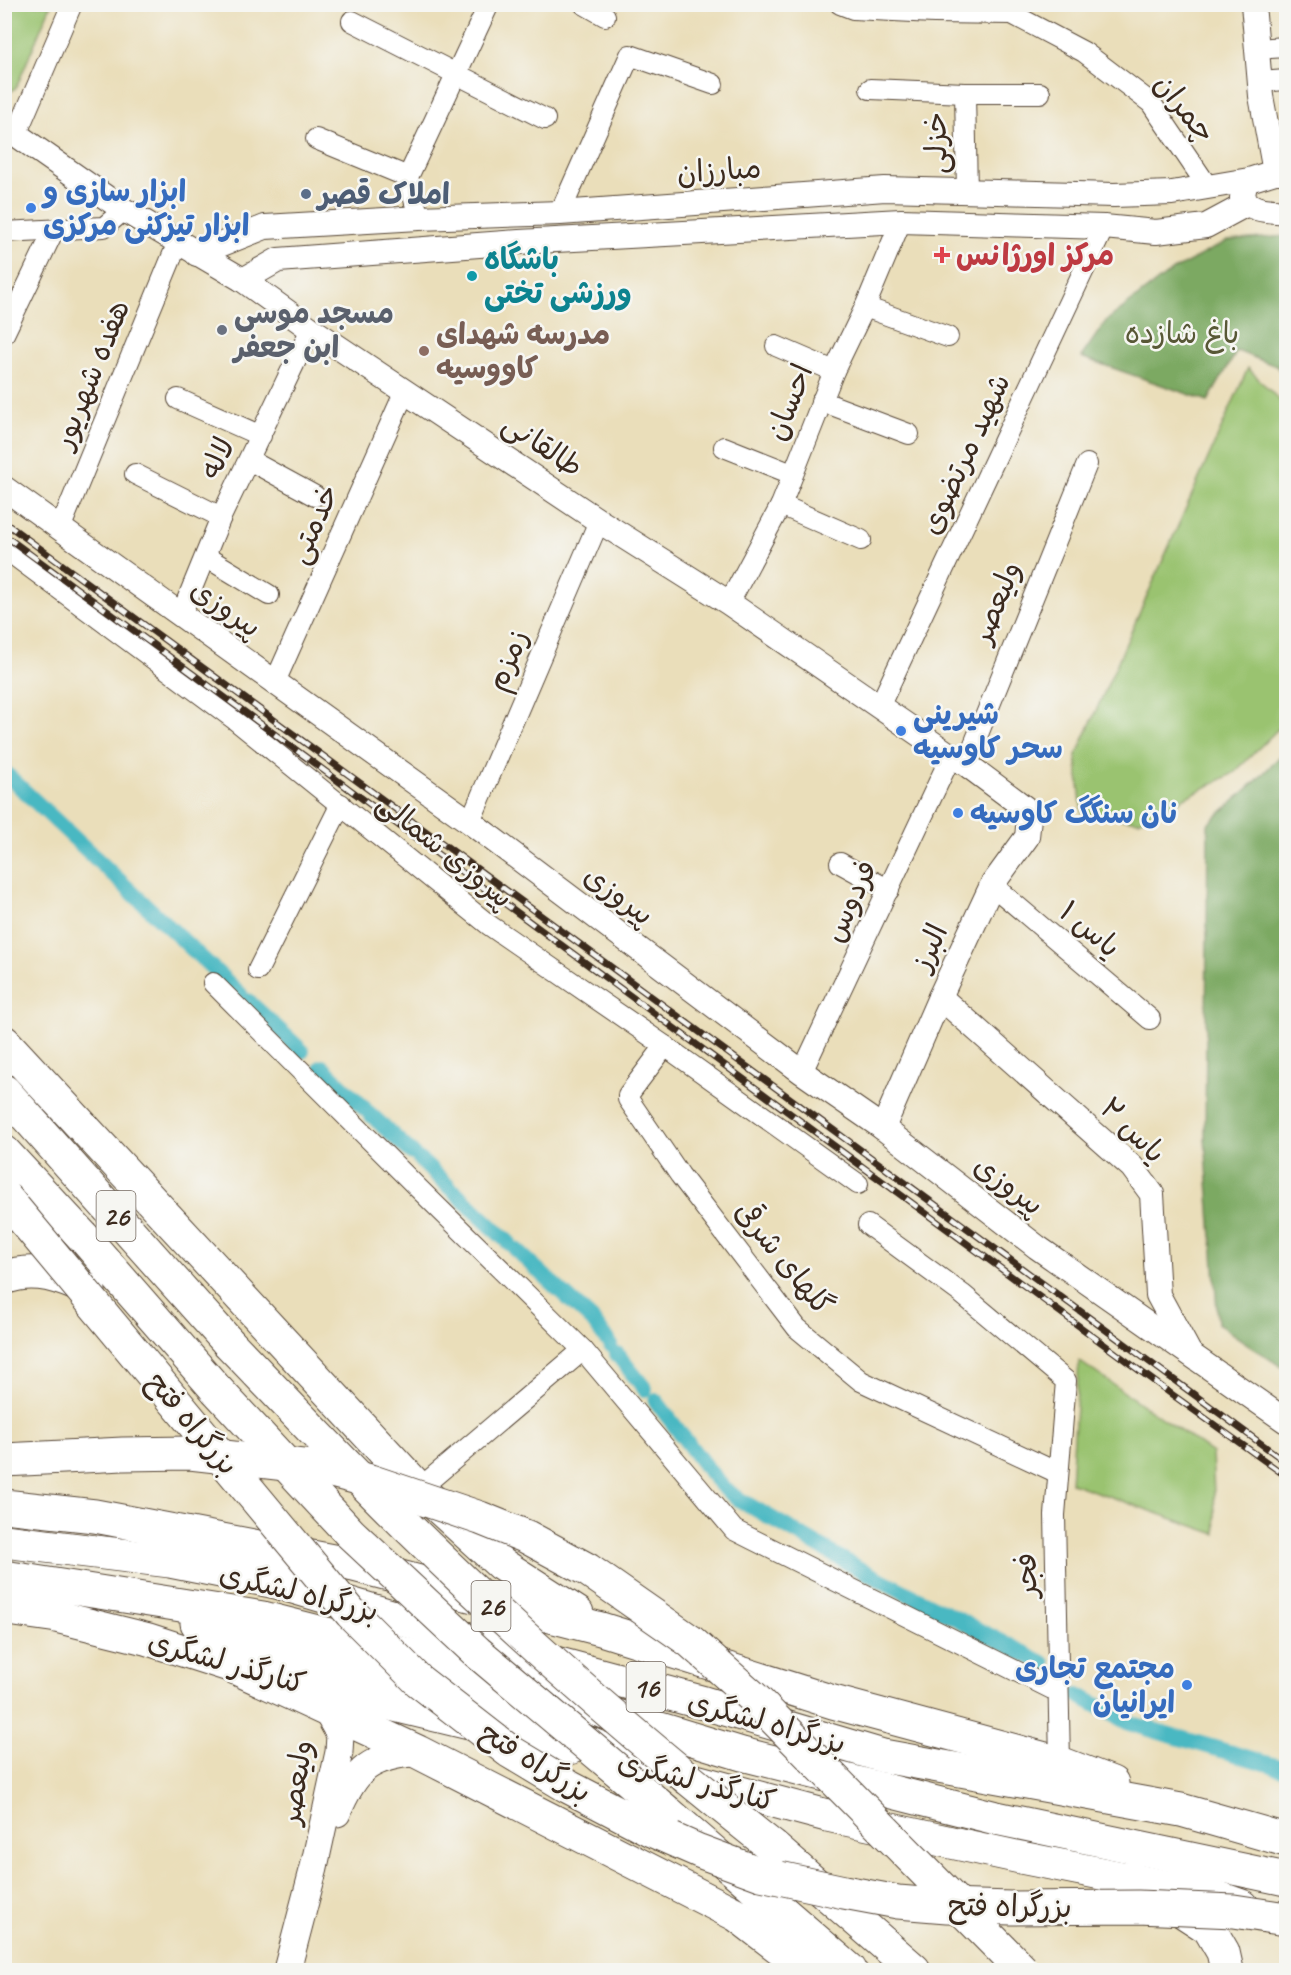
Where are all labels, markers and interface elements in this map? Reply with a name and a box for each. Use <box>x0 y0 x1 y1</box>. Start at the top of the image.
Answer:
street label: چمران <box>1146 66 1224 150</box>
street label: خزلی <box>916 112 956 174</box>
street label: مبارزان <box>676 148 762 192</box>
place label: ابزار سازی و ابزار تیزکنی مرکزی <box>41 172 249 244</box>
place label: املاک قصر <box>315 175 450 213</box>
marker: املاک قصر <box>299 187 313 201</box>
marker: ابزار سازی و ابزار تیزکنی مرکزی <box>24 201 38 215</box>
place label: مرکز اورژانس <box>956 236 1114 274</box>
place label: باشگاه ورزشی تختی <box>484 240 632 312</box>
marker: مرکز اورژانس <box>933 246 951 264</box>
marker: باشگاه ورزشی تختی <box>465 269 479 283</box>
street label: هفده شهریور <box>43 294 138 457</box>
place label: مسجد موسی ابن جعفر <box>231 294 394 366</box>
park label: باغ شازده <box>1125 314 1239 354</box>
place label: مدرسه شهدای کاووسیه <box>436 315 610 387</box>
marker: مسجد موسی ابن جعفر <box>215 323 229 337</box>
marker: مدرسه شهدای کاووسیه <box>417 344 431 358</box>
street label: احسان <box>757 358 821 446</box>
street label: شهید مرتضوی <box>911 367 1019 541</box>
street label: طالقانی <box>495 404 591 486</box>
street label: لاله <box>191 431 243 485</box>
street label: خدمتی <box>279 478 347 570</box>
street label: ولیعصر <box>961 556 1029 651</box>
street label: پیروزی <box>183 570 269 646</box>
street label: زمزم <box>477 624 540 698</box>
place label: شیرینی سحر کاوسیه <box>913 695 1063 767</box>
marker: شیرینی سحر کاوسیه <box>894 724 908 738</box>
street label: پیروزی شمالی <box>369 783 521 917</box>
place label: نان سنگگ کاوسیه <box>970 794 1177 832</box>
marker: نان سنگگ کاوسیه <box>951 806 965 820</box>
street label: فردوس <box>815 854 885 948</box>
street label: پیروزی <box>576 856 662 934</box>
street label: یاس ۱ <box>1051 892 1129 966</box>
street label: البرز <box>901 918 956 979</box>
street label: یاس ۲ <box>1092 1089 1174 1171</box>
street label: پیروزی <box>966 1146 1052 1224</box>
road number: 26 <box>96 1191 136 1241</box>
street label: گلهای شرقی <box>726 1193 842 1323</box>
street label: بزرگراه فتح <box>138 1363 247 1483</box>
street label: فجر <box>1007 1552 1045 1601</box>
street label: بزرگراه لشگری <box>216 1554 382 1630</box>
road number: 26 <box>472 1581 510 1631</box>
street label: کنارگذر لشگری <box>144 1621 310 1703</box>
place label: مجتمع تجاری ایرانیان <box>1015 1649 1175 1721</box>
road number: 16 <box>626 1662 666 1712</box>
marker: مجتمع تجاری ایرانیان <box>1180 1678 1194 1692</box>
street label: بزرگراه لشگری <box>684 1681 850 1763</box>
street label: بزرگراه فتح <box>473 1713 599 1812</box>
street label: ولیعصر <box>270 1737 321 1830</box>
street label: کنارگذر لشگری <box>614 1742 780 1820</box>
street label: بزرگراه فتح <box>948 1886 1072 1927</box>

